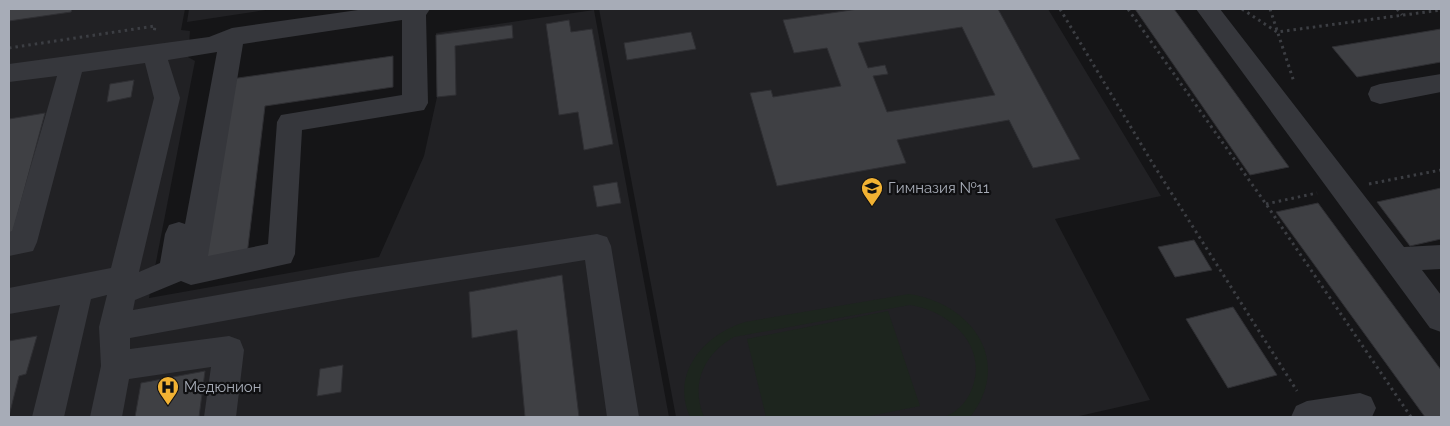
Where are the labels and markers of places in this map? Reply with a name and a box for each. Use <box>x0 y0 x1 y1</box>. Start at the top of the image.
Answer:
school or university icon: Гимназия №11 <box>860 176 884 207</box>
place label: Гимназия №11 <box>888 179 990 197</box>
hospital icon: Медюнион <box>156 375 180 406</box>
place label: Медюнион <box>184 378 262 396</box>

